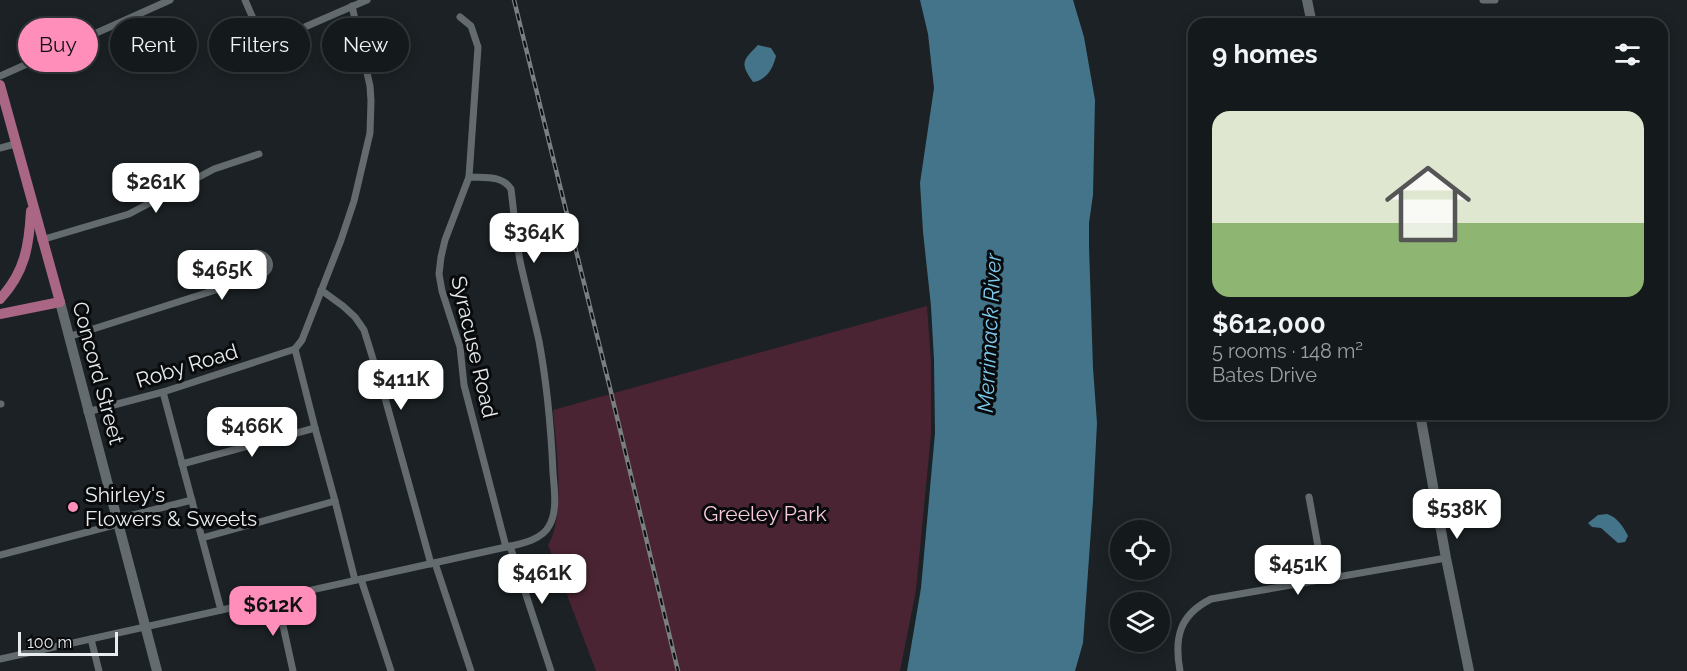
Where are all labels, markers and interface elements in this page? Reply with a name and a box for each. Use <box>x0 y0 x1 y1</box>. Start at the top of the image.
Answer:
chip: Buy <box>18 18 98 72</box>
chip: Rent <box>110 18 197 72</box>
chip: Filters <box>209 18 310 72</box>
chip: New <box>322 18 409 72</box>
icon: filters <box>1611 38 1644 71</box>
text: 9 homes <box>1212 39 1318 69</box>
icon: home <box>1374 150 1482 258</box>
pin: $261K <box>114 163 198 214</box>
text: $261K <box>126 170 186 194</box>
pin: $364K <box>492 213 576 264</box>
text: $364K <box>504 220 564 244</box>
pin: $465K <box>180 250 264 301</box>
water label: Merrimack River <box>972 251 1006 413</box>
text: $465K <box>192 257 252 281</box>
street label: Syracuse Road <box>446 274 503 420</box>
street label: Concord Street <box>67 299 130 447</box>
text: $612,000 <box>1212 309 1326 339</box>
street label: Roby Road <box>133 338 241 393</box>
text: 5 rooms · 148 m² <box>1212 339 1363 363</box>
pin: $411K <box>359 360 443 411</box>
text: Bates Drive <box>1212 363 1317 387</box>
text: $411K <box>372 367 430 391</box>
pin: $466K <box>210 407 294 458</box>
text: $466K <box>221 414 283 438</box>
place label: Shirley's Flowers & Sweets <box>85 482 257 531</box>
pin: $538K <box>1415 489 1499 540</box>
text: $538K <box>1427 496 1487 520</box>
marker: Shirley's Flowers & Sweets <box>66 500 80 514</box>
park label: Greeley Park <box>703 501 827 526</box>
map controls <box>1110 520 1170 652</box>
button: locate <box>1110 520 1170 580</box>
pin: $451K <box>1256 545 1340 596</box>
text: $451K <box>1269 552 1327 576</box>
pin: $461K <box>500 554 584 605</box>
text: $461K <box>512 561 572 585</box>
pin: $612K <box>231 586 315 637</box>
button: layers <box>1110 592 1170 652</box>
text: $612K <box>243 593 303 617</box>
scale bar <box>18 629 118 656</box>
text: 100 m <box>27 633 72 652</box>

